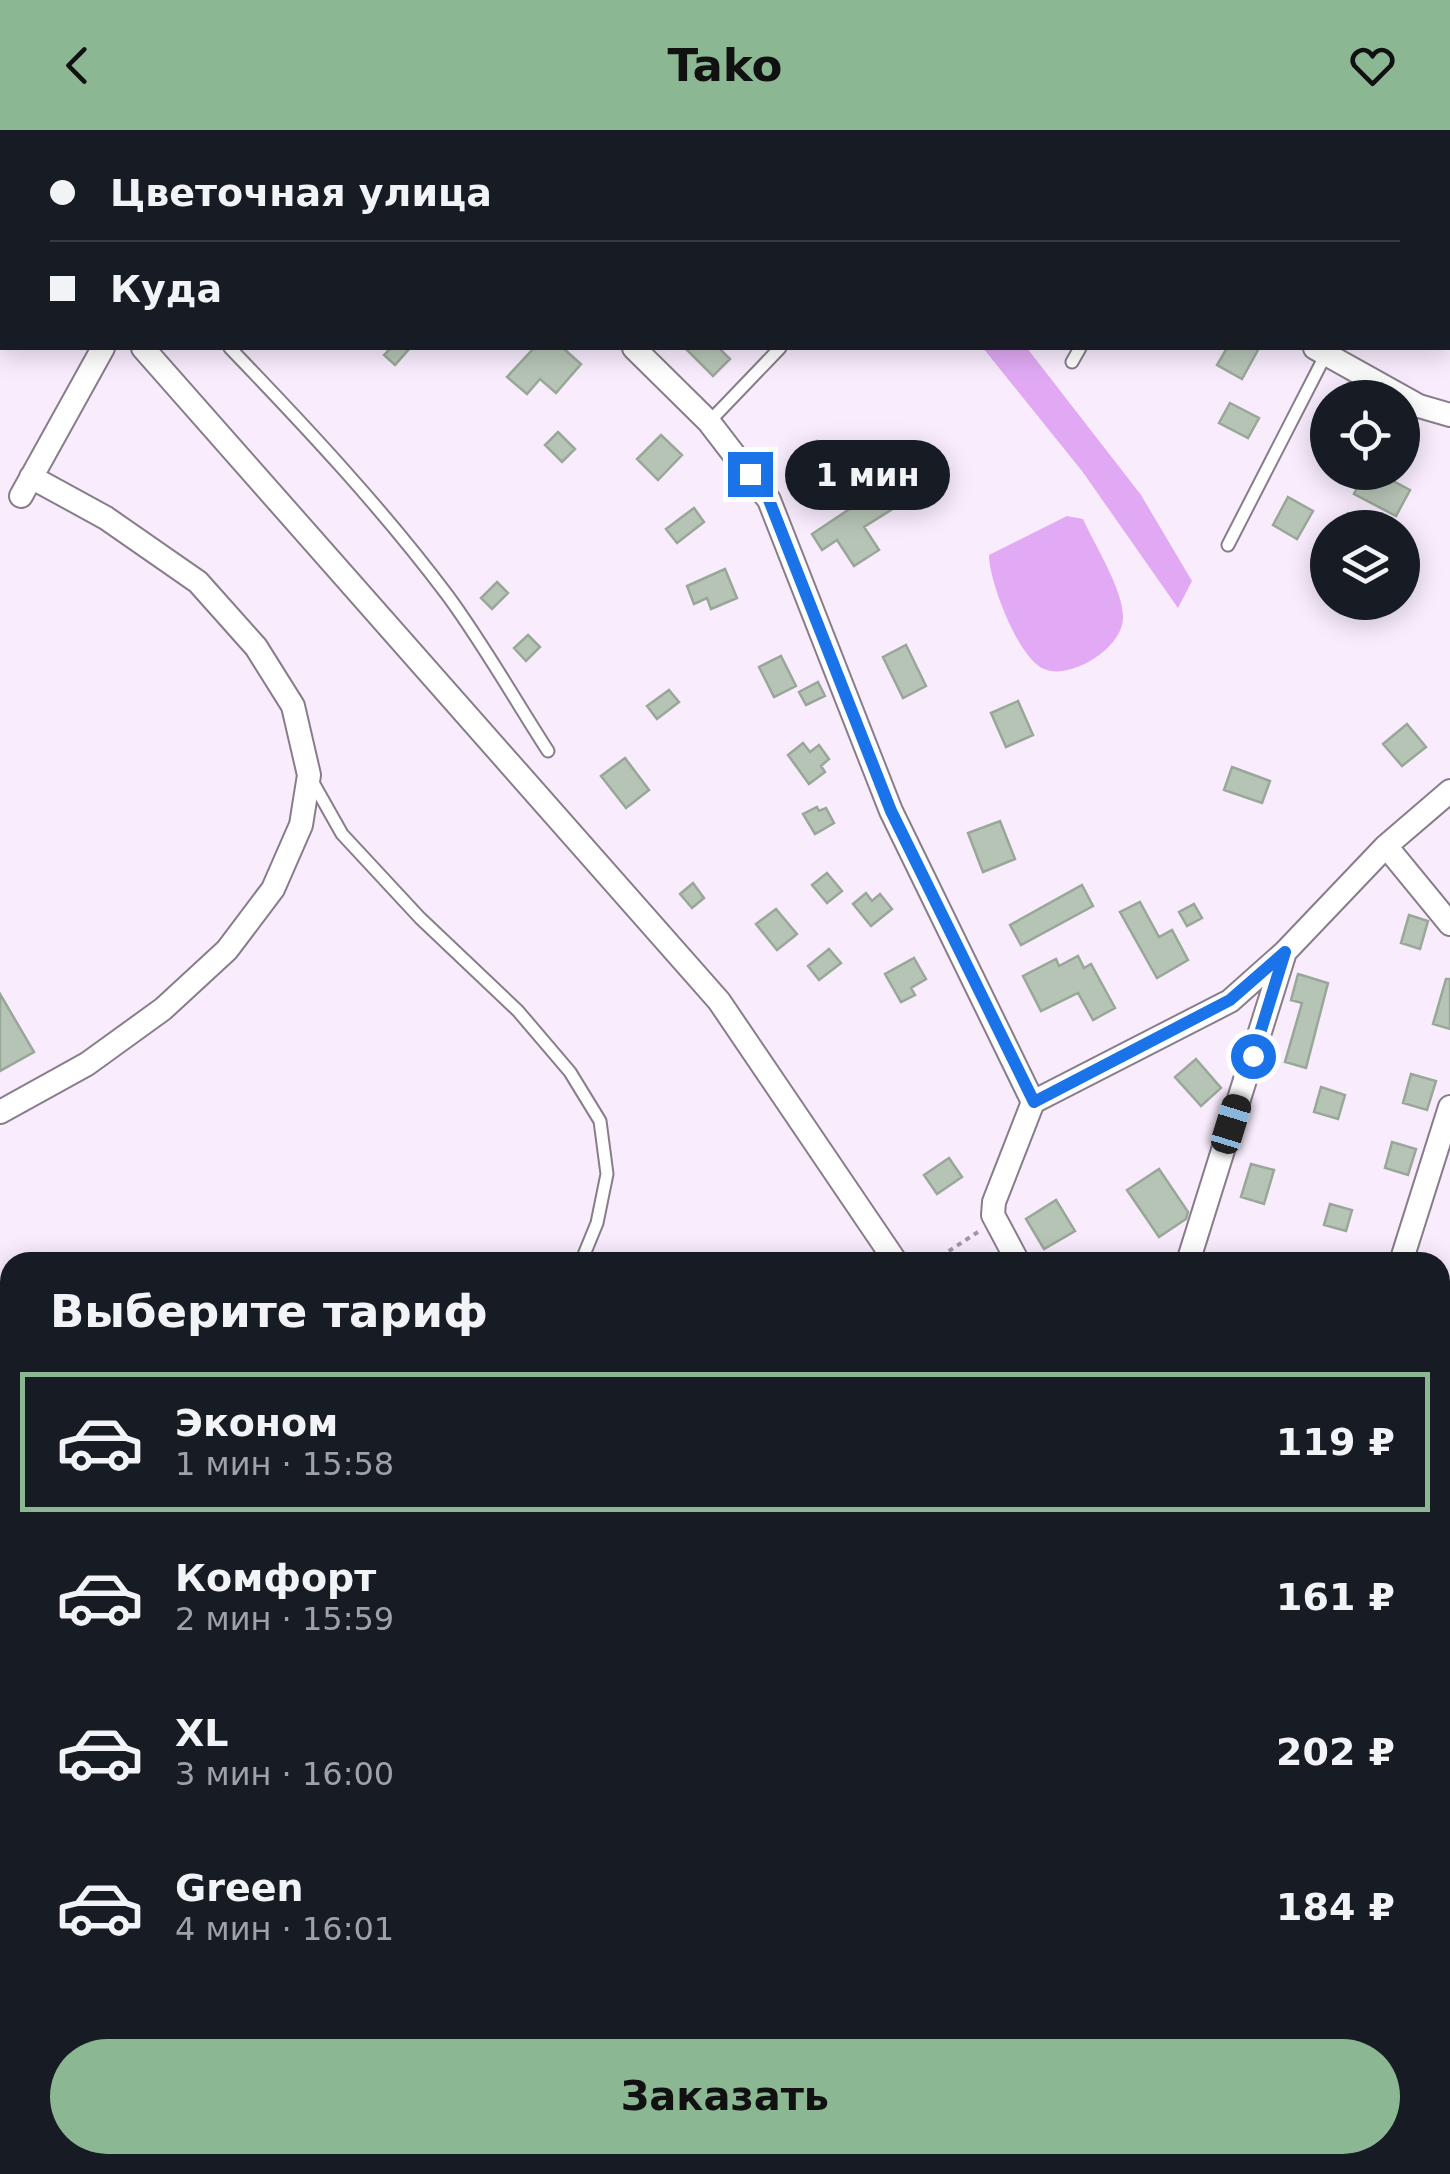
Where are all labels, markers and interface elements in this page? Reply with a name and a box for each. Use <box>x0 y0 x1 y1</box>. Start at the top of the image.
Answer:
icon: back <box>50 38 105 93</box>
icon: heart <box>1345 38 1400 93</box>
text: Tako <box>668 39 782 92</box>
text: Цветочная улица <box>110 171 492 215</box>
text: Куда <box>110 267 222 311</box>
map controls <box>1310 380 1420 620</box>
button: locate <box>1310 380 1420 490</box>
callout: 1 мин <box>785 439 950 509</box>
route end <box>728 452 773 497</box>
text: 1 мин <box>815 456 920 494</box>
button: layers <box>1310 510 1420 620</box>
route start <box>1231 1034 1276 1079</box>
car <box>1208 1091 1254 1157</box>
text: Выберите тариф <box>50 1285 488 1338</box>
icon: car <box>55 1397 145 1487</box>
text: Эконом <box>175 1401 338 1445</box>
text: 119 ₽ <box>1276 1420 1395 1464</box>
text: 1 мин · 15:58 <box>175 1445 394 1483</box>
icon: car <box>55 1552 145 1642</box>
text: Комфорт <box>175 1556 376 1600</box>
text: 161 ₽ <box>1276 1575 1395 1619</box>
text: 2 мин · 15:59 <box>175 1600 394 1638</box>
icon: car <box>55 1707 145 1797</box>
text: XL <box>175 1711 229 1755</box>
text: 202 ₽ <box>1276 1730 1395 1774</box>
text: 3 мин · 16:00 <box>175 1755 394 1793</box>
icon: car <box>55 1862 145 1952</box>
text: Green <box>175 1866 304 1910</box>
text: 184 ₽ <box>1276 1885 1395 1929</box>
text: 4 мин · 16:01 <box>175 1910 394 1948</box>
button: Заказать <box>50 2039 1400 2154</box>

